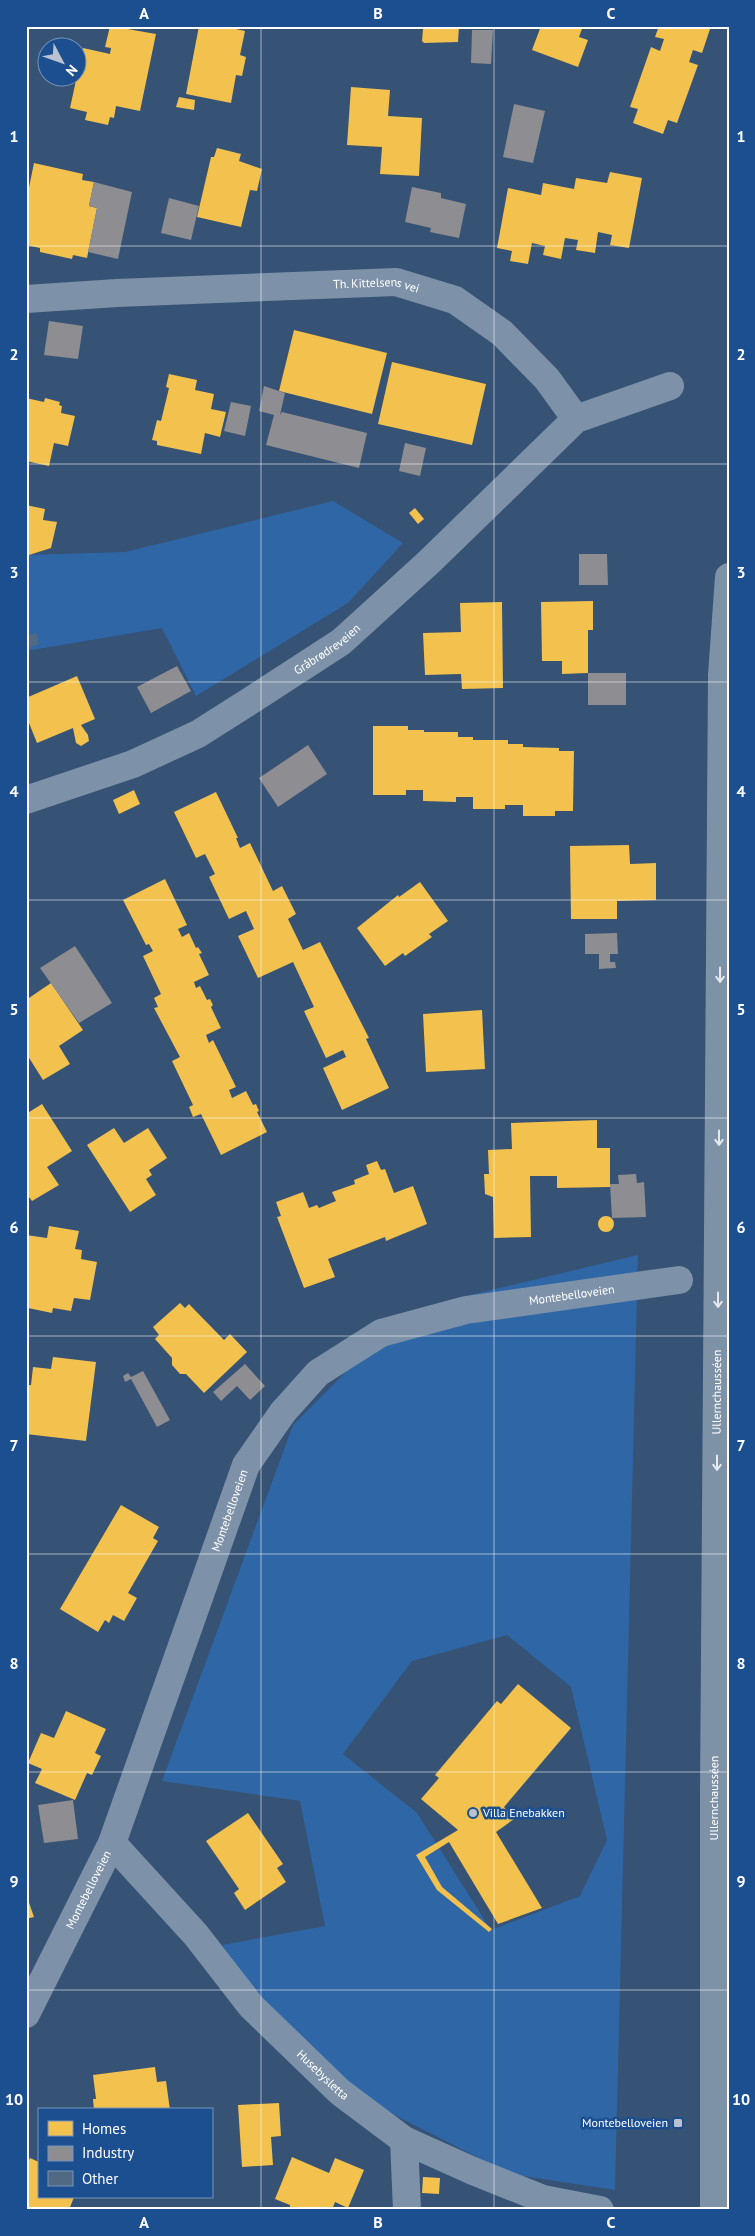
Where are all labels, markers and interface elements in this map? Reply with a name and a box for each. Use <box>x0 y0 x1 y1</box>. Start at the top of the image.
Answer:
text: A <box>139 3 149 23</box>
text: B <box>373 3 383 23</box>
text: C <box>607 3 616 23</box>
north arrow <box>38 38 88 88</box>
text: N <box>62 61 82 80</box>
text: 1 <box>9 126 19 146</box>
text: 1 <box>736 126 746 146</box>
street label: Th. Kittelsens vei <box>333 274 421 296</box>
text: 2 <box>9 344 19 364</box>
text: 2 <box>736 344 746 364</box>
text: 3 <box>9 562 19 582</box>
text: 3 <box>736 562 746 582</box>
street label: Gråbrødreveien <box>291 620 363 678</box>
text: 4 <box>9 781 19 801</box>
text: 4 <box>736 781 746 801</box>
one-way arrow <box>715 966 725 983</box>
text: 5 <box>9 999 19 1019</box>
text: 5 <box>736 999 746 1019</box>
one-way arrow <box>714 1129 724 1145</box>
text: 6 <box>9 1217 19 1237</box>
text: 6 <box>736 1217 746 1237</box>
street label: Montebelloveien <box>528 1281 615 1308</box>
one-way arrow <box>713 1292 723 1308</box>
street label: Ullernchausséen <box>709 1350 724 1434</box>
text: 7 <box>9 1435 19 1455</box>
text: 7 <box>736 1435 746 1455</box>
one-way arrow <box>712 1454 722 1470</box>
street label: Montebelloveien <box>208 1467 251 1554</box>
text: 8 <box>9 1653 19 1673</box>
text: 8 <box>736 1653 746 1673</box>
street label: Ullernchausséen <box>706 1756 721 1840</box>
place label: Villa Enebakken <box>482 1805 565 1820</box>
marker: Villa Enebakken <box>467 1807 479 1819</box>
street label: Montebelloveien <box>62 1848 114 1931</box>
text: 9 <box>9 1871 19 1891</box>
text: 9 <box>736 1871 746 1891</box>
street label: Husebysletta <box>294 2046 352 2103</box>
text: 10 <box>5 2089 23 2109</box>
text: 10 <box>732 2089 750 2109</box>
legend <box>38 2108 212 2198</box>
place label: Montebelloveien <box>582 2115 668 2130</box>
marker: Montebelloveien <box>672 2117 684 2129</box>
text: Homes <box>82 2119 126 2138</box>
text: Industry <box>82 2143 134 2162</box>
text: Other <box>82 2169 118 2188</box>
text: A <box>139 2212 149 2232</box>
text: B <box>373 2212 383 2232</box>
text: C <box>607 2212 616 2232</box>

